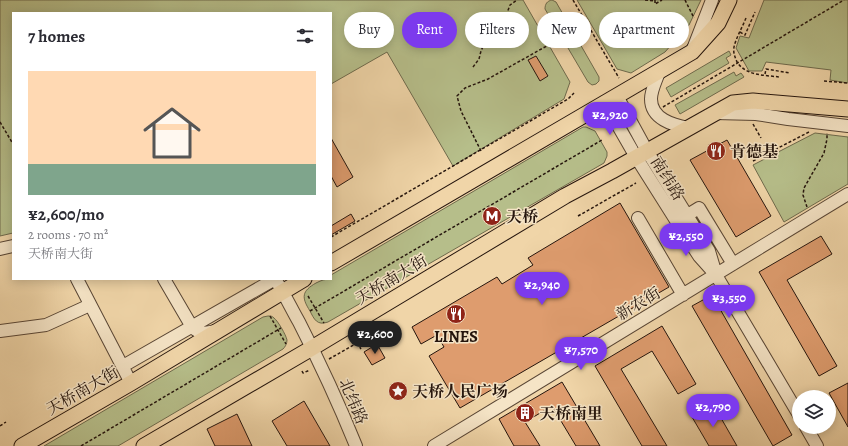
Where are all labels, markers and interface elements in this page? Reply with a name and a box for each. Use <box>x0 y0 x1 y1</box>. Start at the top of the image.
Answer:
chip: Buy <box>344 12 394 48</box>
chip: Rent <box>402 12 457 48</box>
chip: Filters <box>465 12 529 48</box>
chip: New <box>537 12 591 48</box>
chip: Apartment <box>599 12 689 48</box>
text: 7 homes <box>28 25 85 48</box>
icon: filters <box>294 25 316 47</box>
icon: home <box>136 97 208 169</box>
pin: ¥2,920 <box>577 102 643 136</box>
text: ¥2,920 <box>592 106 628 123</box>
restaurant icon: 肯德基 <box>705 140 727 162</box>
place label: 肯德基 <box>730 141 778 163</box>
street label: 南纬路 <box>645 152 689 205</box>
text: ¥2,600/mo <box>28 203 104 226</box>
metro station icon: 天桥 <box>481 205 503 227</box>
place label: 天桥 <box>506 206 538 228</box>
pin: ¥2,550 <box>653 223 719 257</box>
text: 2 rooms · 70 m² <box>28 226 108 243</box>
text: ¥2,550 <box>669 227 703 244</box>
text: 天桥南大街 <box>28 245 93 262</box>
street label: 天桥南大街 <box>352 250 431 310</box>
pin: ¥2,940 <box>509 272 575 306</box>
text: ¥2,940 <box>524 276 560 293</box>
street label: 新农街 <box>612 282 665 326</box>
pin: ¥3,550 <box>696 285 762 319</box>
text: ¥3,550 <box>712 289 746 306</box>
restaurant icon: LINES <box>445 303 467 325</box>
pin: ¥2,600 <box>342 321 408 355</box>
text: ¥2,600 <box>357 325 393 342</box>
place label: LINES <box>434 326 478 348</box>
pin: ¥7,570 <box>548 337 614 371</box>
text: ¥7,570 <box>564 341 598 358</box>
street label: 天桥南大街 <box>42 361 123 420</box>
street label: 北纬路 <box>334 375 373 428</box>
place icon: 天桥人民广场 <box>387 380 409 402</box>
place label: 天桥人民广场 <box>412 381 508 403</box>
map controls <box>792 390 836 434</box>
button: layers <box>792 390 836 434</box>
pin: ¥2,790 <box>680 394 746 428</box>
text: ¥2,790 <box>695 398 731 415</box>
building icon: 天桥南里 <box>514 402 536 424</box>
place label: 天桥南里 <box>539 403 603 425</box>

